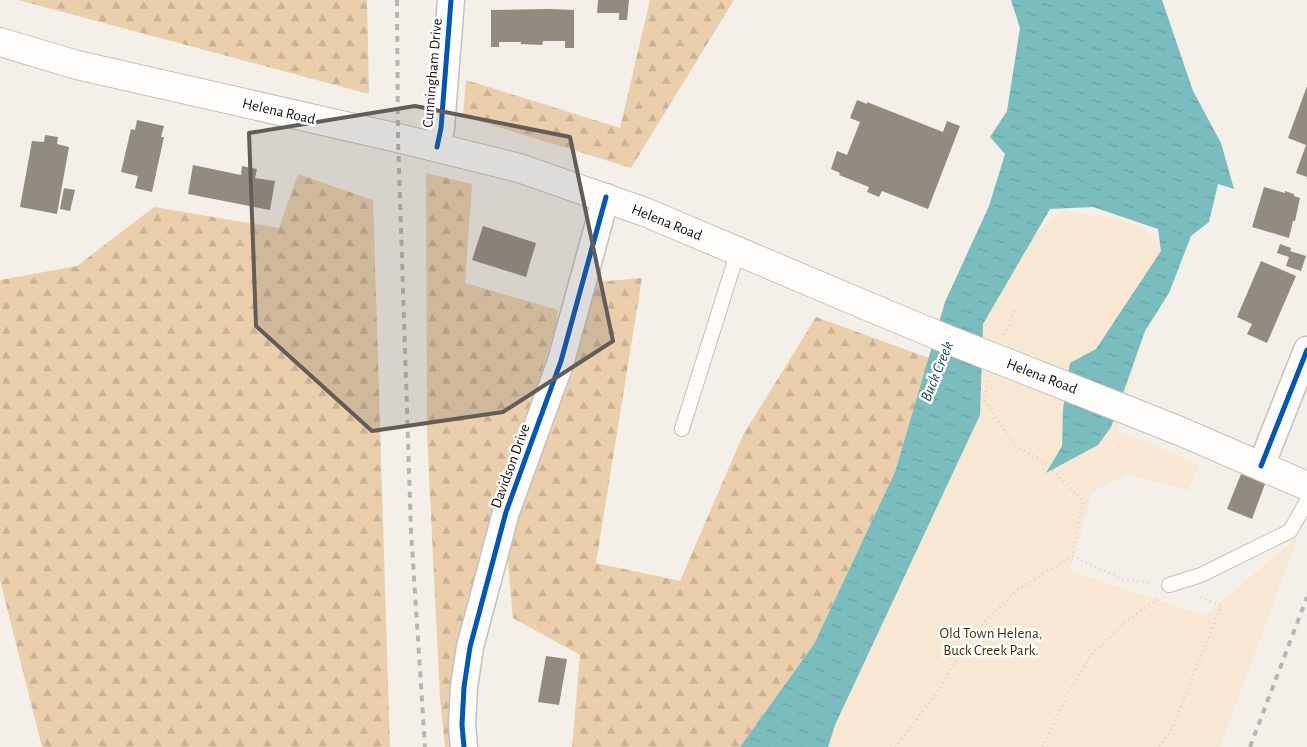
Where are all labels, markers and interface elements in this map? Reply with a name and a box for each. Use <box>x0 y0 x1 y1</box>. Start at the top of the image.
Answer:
street label: Cunningham Drive <box>420 18 445 128</box>
street label: Helena Road <box>241 96 317 127</box>
street label: Helena Road <box>629 202 704 243</box>
water label: Buck Creek <box>918 339 956 404</box>
street label: Helena Road <box>1004 356 1079 397</box>
street label: Davidson Drive <box>488 422 533 510</box>
park label: Old Town Helena, Buck Creek Park. <box>940 626 1042 658</box>

